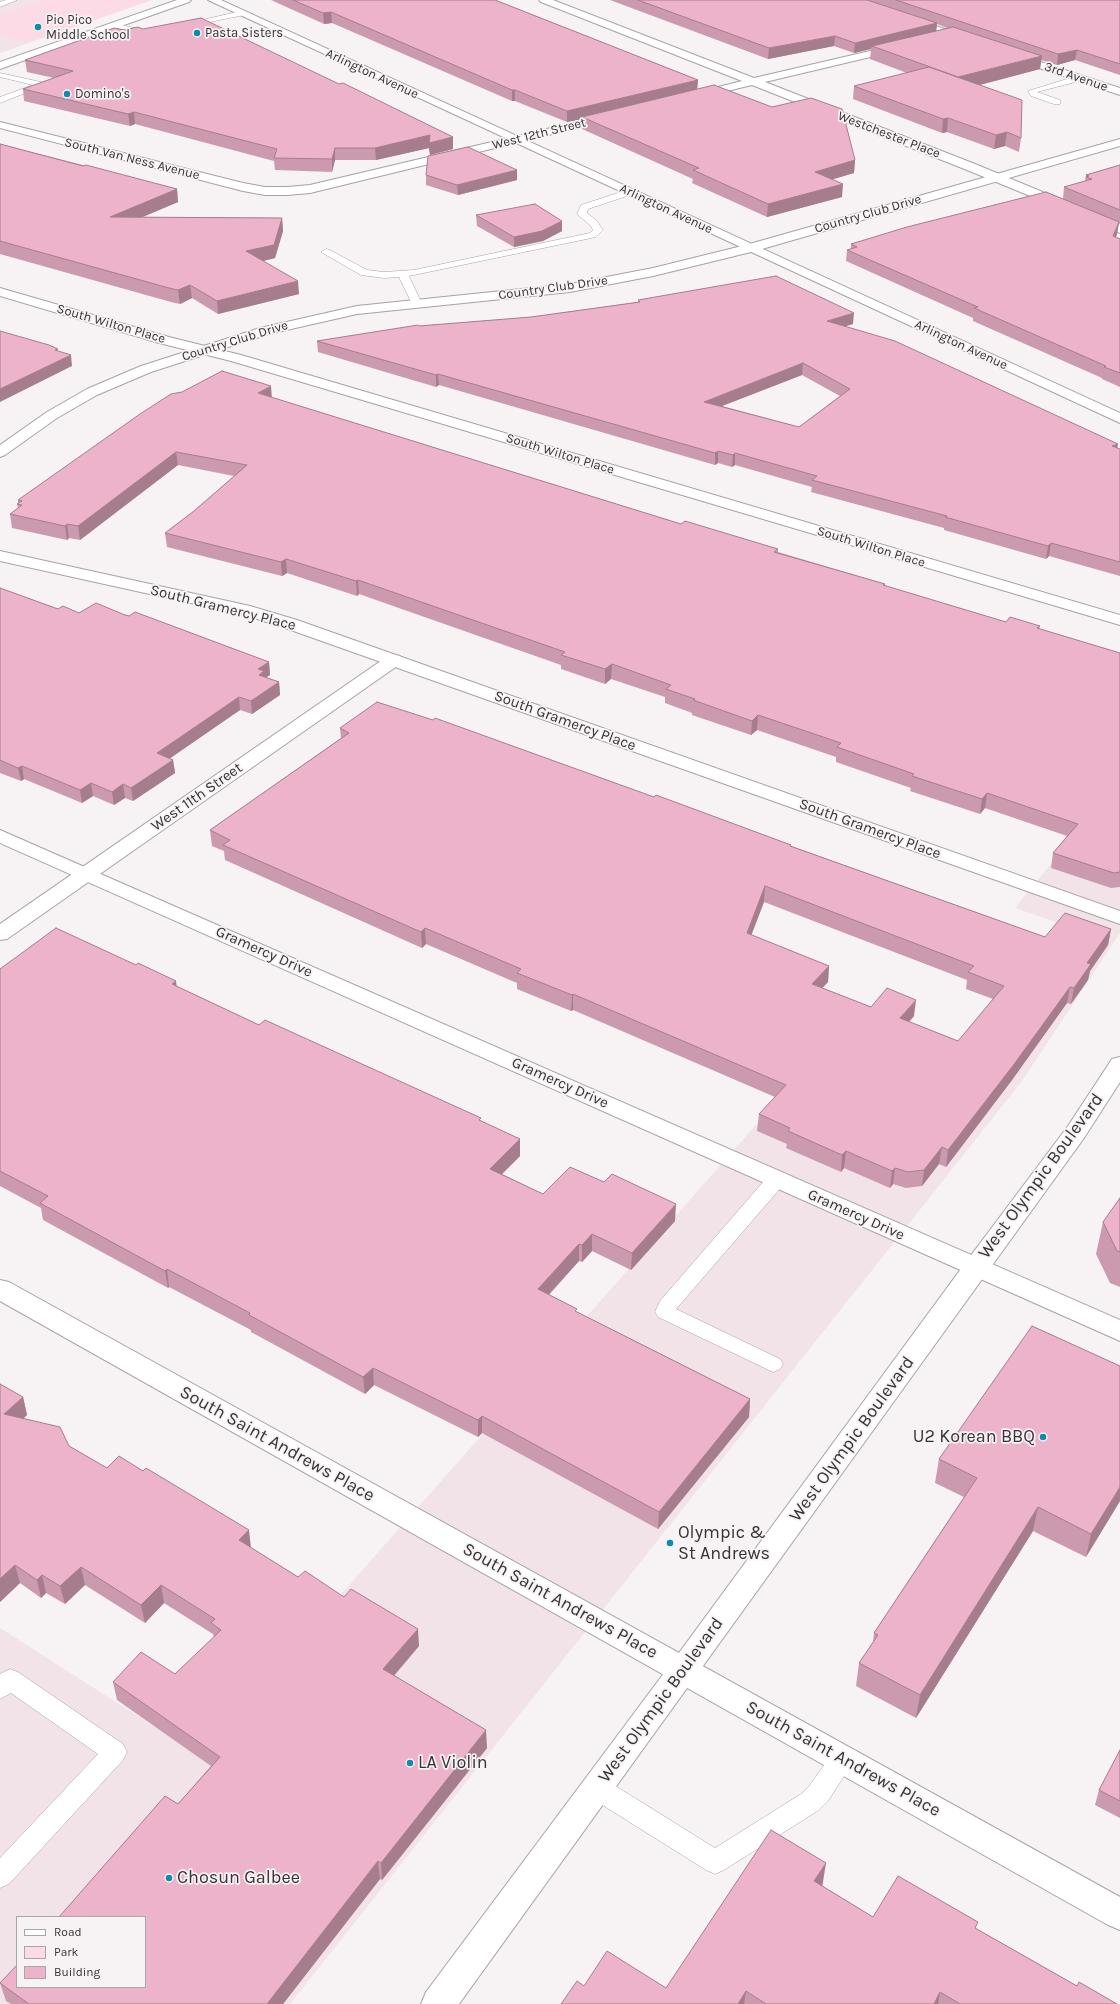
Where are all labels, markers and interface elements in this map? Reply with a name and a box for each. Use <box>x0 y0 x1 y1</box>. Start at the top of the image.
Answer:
place label: Pio Pico Middle School <box>46 12 130 43</box>
marker: Pio Pico Middle School <box>33 22 43 32</box>
place label: Pasta Sisters <box>205 25 283 41</box>
marker: Pasta Sisters <box>192 28 202 38</box>
street label: Arlington Avenue <box>323 46 421 102</box>
street label: 3rd Avenue <box>1042 59 1110 95</box>
place label: Domino's <box>75 86 130 102</box>
marker: Domino's <box>62 89 72 99</box>
street label: Westchester Place <box>836 108 942 162</box>
street label: West 12th Street <box>491 115 587 153</box>
street label: South Van Ness Avenue <box>63 135 201 183</box>
street label: Arlington Avenue <box>617 181 715 237</box>
street label: Country Club Drive <box>813 191 923 237</box>
street label: Country Club Drive <box>497 273 609 303</box>
street label: South Wilton Place <box>55 301 167 347</box>
street label: Country Club Drive <box>180 317 290 365</box>
street label: Arlington Avenue <box>912 317 1010 373</box>
street label: South Wilton Place <box>504 430 616 478</box>
street label: South Wilton Place <box>815 523 927 571</box>
street label: South Gramercy Place <box>148 581 298 635</box>
street label: South Gramercy Place <box>492 687 638 755</box>
street label: West 11th Street <box>148 759 246 835</box>
street label: South Gramercy Place <box>797 795 943 863</box>
street label: Gramercy Drive <box>213 923 315 981</box>
street label: Gramercy Drive <box>509 1054 611 1112</box>
street label: West Olympic Boulevard <box>974 1089 1108 1263</box>
street label: Gramercy Drive <box>805 1186 907 1244</box>
street label: West Olympic Boulevard <box>785 1352 919 1526</box>
street label: South Saint Andrews Place <box>176 1381 378 1507</box>
place label: U2 Korean BBQ <box>913 1426 1035 1448</box>
marker: U2 Korean BBQ <box>1038 1432 1048 1442</box>
place label: Olympic & St Andrews <box>678 1522 770 1564</box>
street label: South Saint Andrews Place <box>459 1538 661 1664</box>
marker: Olympic & St Andrews <box>665 1538 675 1548</box>
street label: West Olympic Boulevard <box>594 1613 728 1787</box>
street label: South Saint Andrews Place <box>742 1696 944 1822</box>
place label: LA Violin <box>418 1752 488 1774</box>
marker: LA Violin <box>405 1758 415 1768</box>
place label: Chosun Galbee <box>177 1867 300 1889</box>
marker: Chosun Galbee <box>164 1873 174 1883</box>
legend <box>16 1916 146 1988</box>
text: Road <box>54 1925 82 1939</box>
text: Park <box>54 1945 78 1959</box>
text: Building <box>54 1965 100 1979</box>

